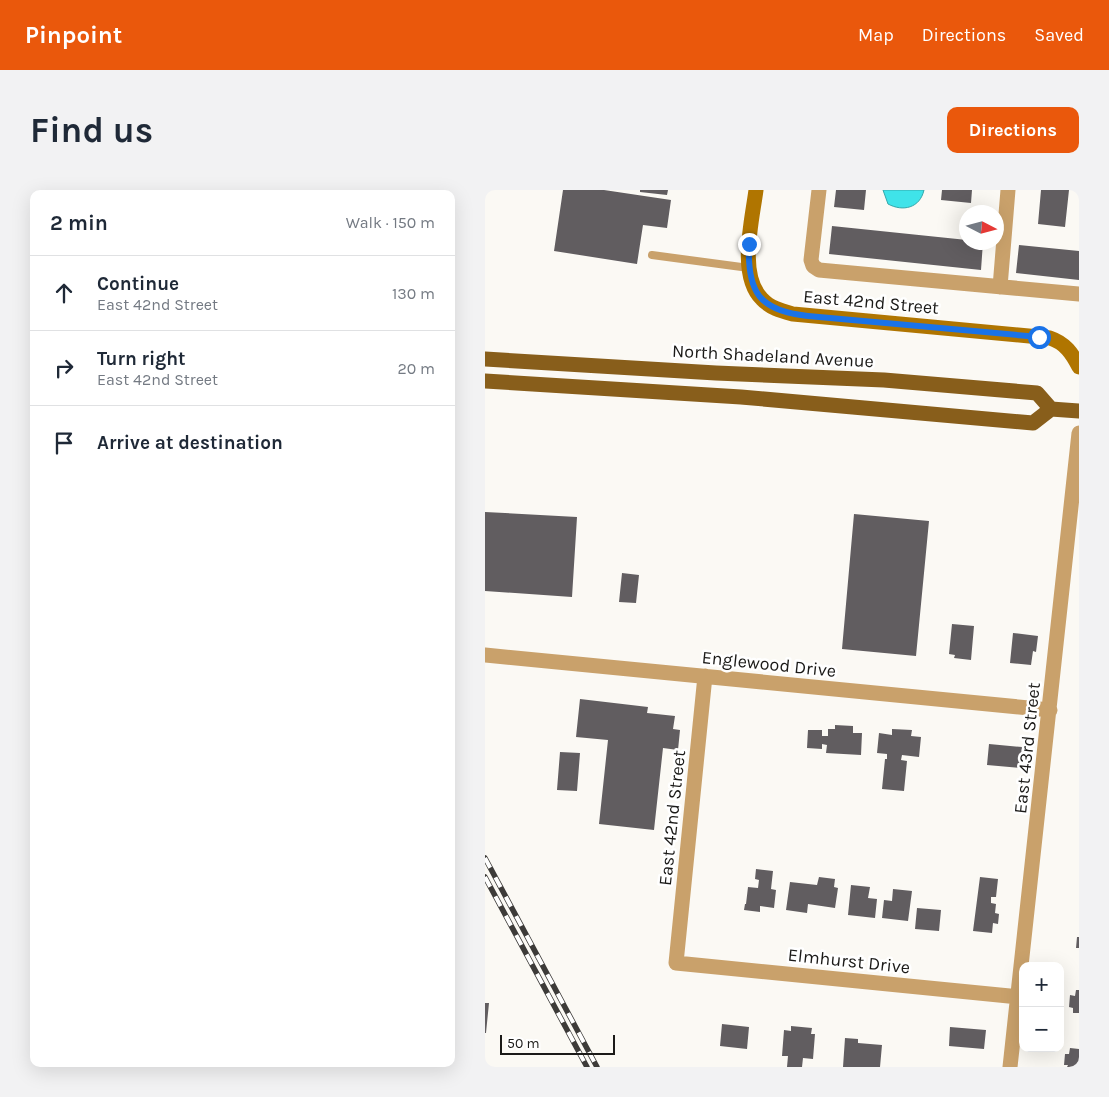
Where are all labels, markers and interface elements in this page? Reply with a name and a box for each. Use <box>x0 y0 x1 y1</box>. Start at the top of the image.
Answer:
text: Pinpoint <box>25 21 122 49</box>
text: Map <box>858 24 894 46</box>
text: Directions <box>922 24 1006 46</box>
text: Saved <box>1034 24 1084 46</box>
button: Directions <box>947 107 1079 153</box>
text: Find us <box>30 110 153 151</box>
north arrow <box>959 205 1004 250</box>
text: 2 min <box>50 211 108 235</box>
text: Walk · 150 m <box>346 213 435 232</box>
route end <box>738 233 761 256</box>
text: Continue <box>97 273 179 295</box>
icon: ahead <box>50 279 78 307</box>
text: 130 m <box>392 284 435 303</box>
street label: East 42nd Street <box>802 285 940 319</box>
text: East 42nd Street <box>97 295 218 314</box>
route start <box>1028 326 1051 349</box>
street label: North Shadeland Avenue <box>672 340 874 372</box>
text: Turn right <box>97 348 186 370</box>
icon: right <box>50 354 78 382</box>
text: 20 m <box>397 359 435 378</box>
text: East 42nd Street <box>97 370 218 389</box>
icon: arrive <box>50 429 78 457</box>
text: Arrive at destination <box>97 432 283 454</box>
street label: Englewood Drive <box>701 646 837 682</box>
street label: East 43rd Street <box>1009 681 1045 815</box>
street label: East 42nd Street <box>654 749 690 887</box>
street label: Elmhurst Drive <box>787 944 911 978</box>
map controls <box>1019 962 1064 1052</box>
button: + <box>1019 962 1064 1007</box>
button: − <box>1019 1007 1064 1052</box>
scale bar <box>500 1032 615 1055</box>
text: 50 m <box>507 1035 540 1052</box>

